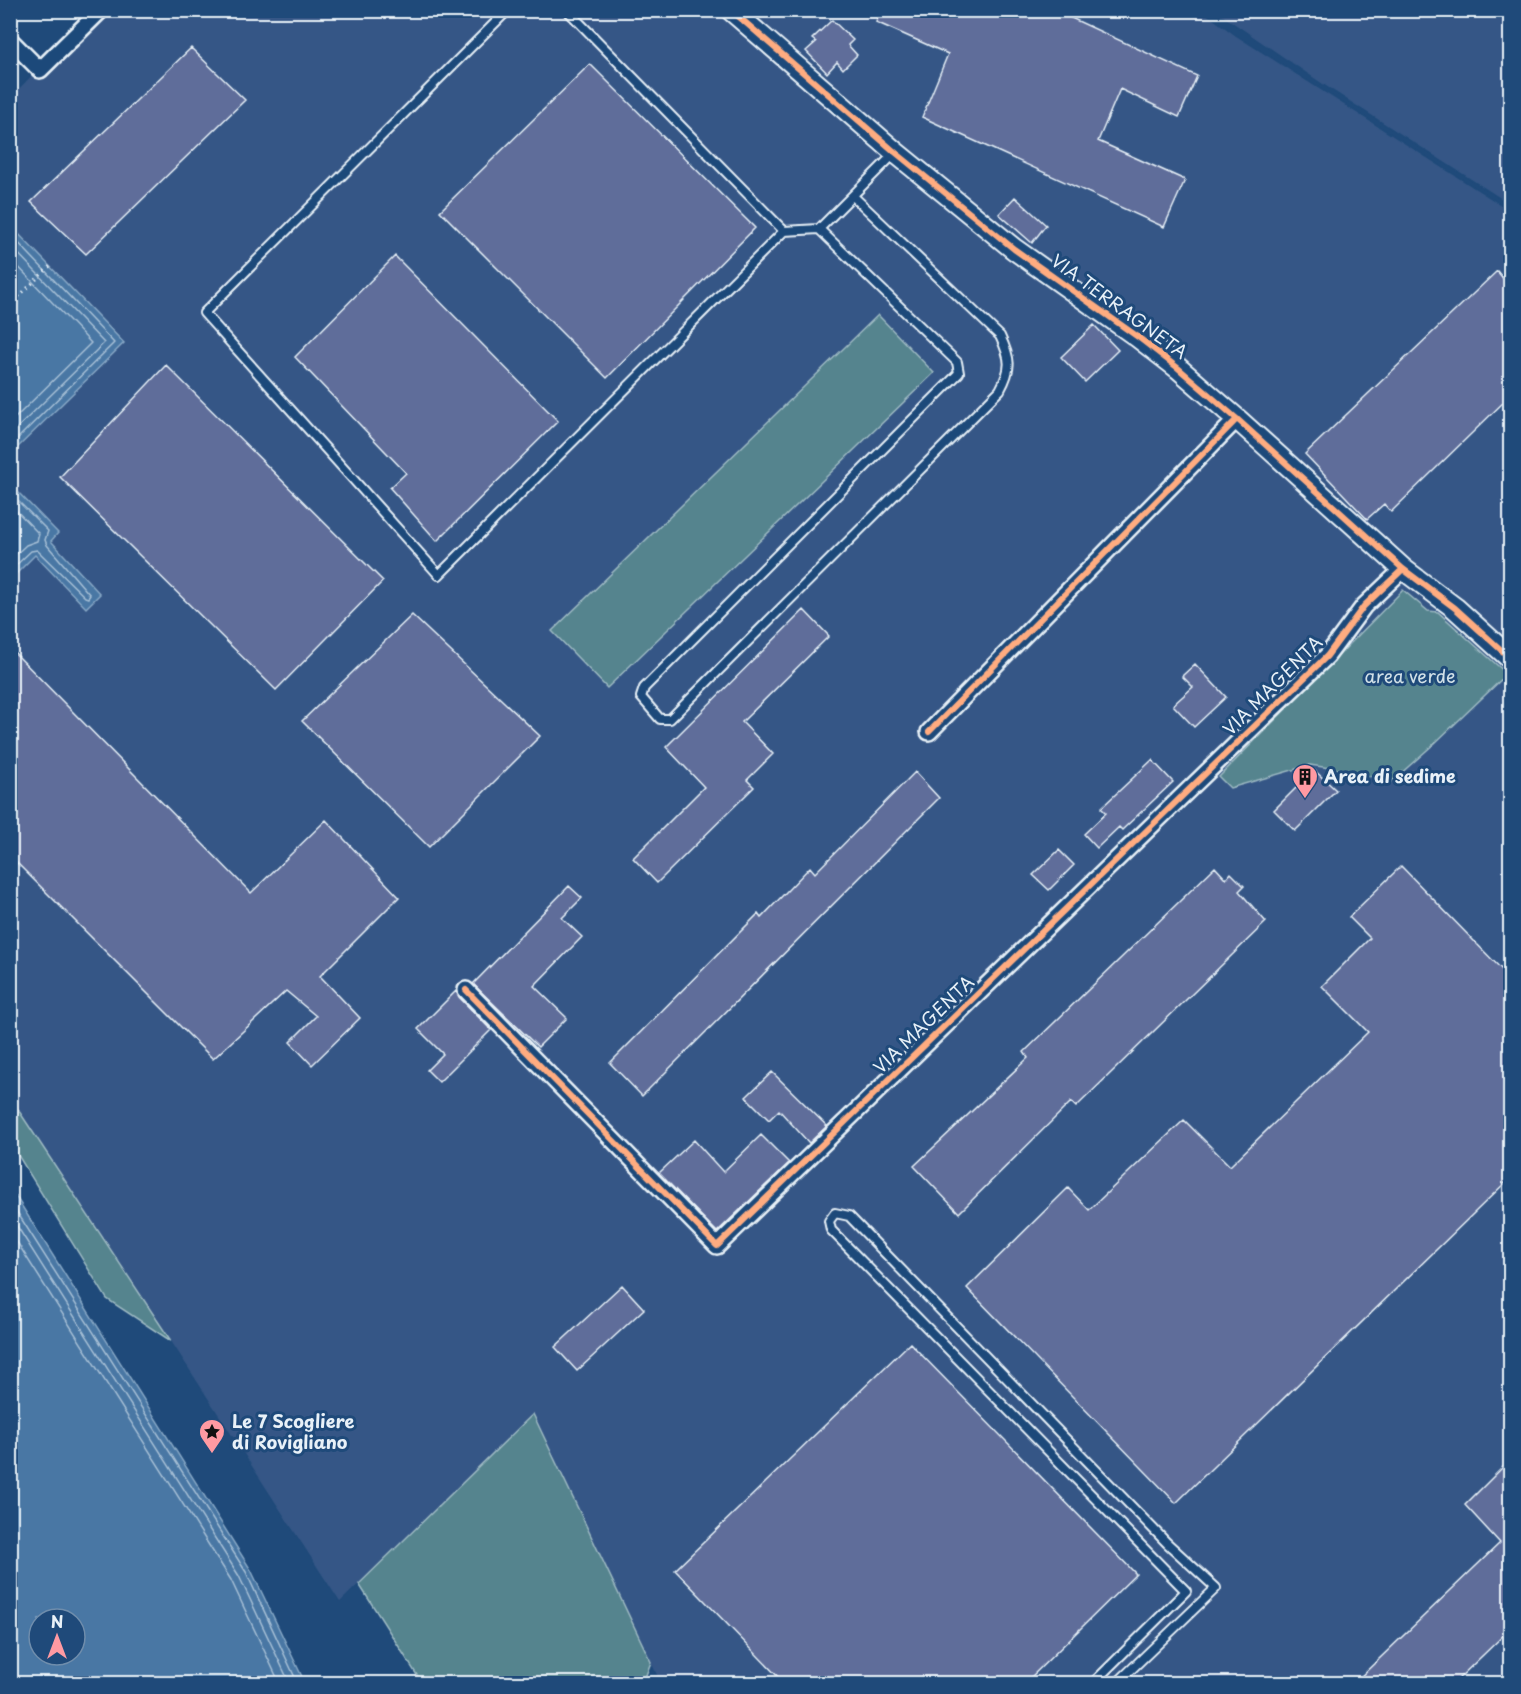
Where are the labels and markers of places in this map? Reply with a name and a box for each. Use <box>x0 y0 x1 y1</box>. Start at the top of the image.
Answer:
building icon: Area di sedime <box>1290 762 1320 800</box>
place label: Area di sedime <box>1324 762 1456 789</box>
place label: Le 7 Scogliere di Rovigliano <box>232 1407 354 1455</box>
place icon: Le 7 Scogliere di Rovigliano <box>197 1417 227 1455</box>

